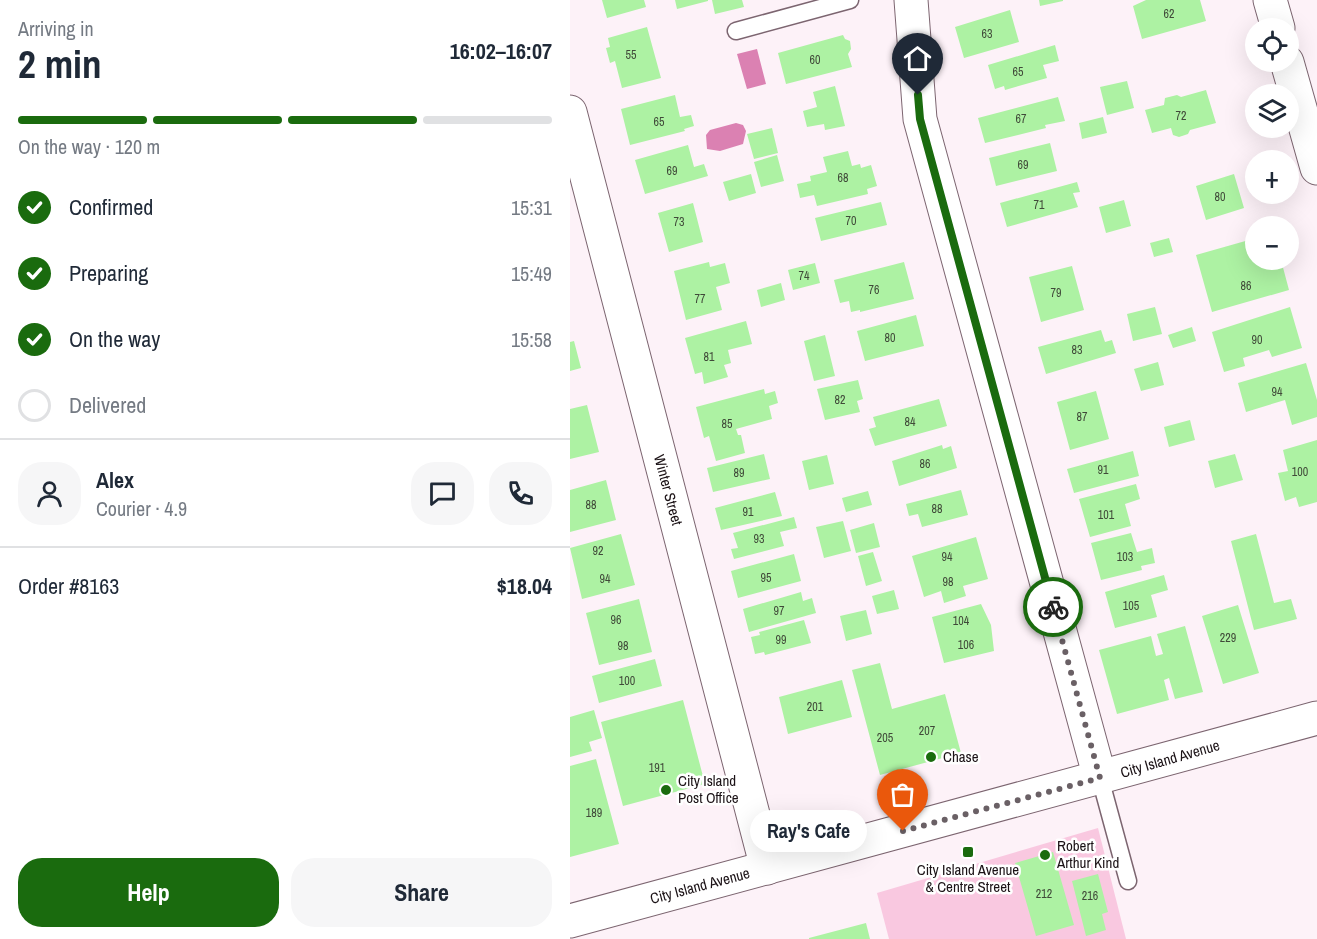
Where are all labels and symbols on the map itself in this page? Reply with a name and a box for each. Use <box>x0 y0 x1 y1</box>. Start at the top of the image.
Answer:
house number: 62 <box>1164 6 1174 22</box>
house number: 63 <box>982 26 992 42</box>
pin <box>892 33 943 95</box>
house number: 55 <box>626 47 637 63</box>
house number: 60 <box>810 52 820 68</box>
house number: 65 <box>1013 64 1024 80</box>
house number: 72 <box>1176 108 1186 124</box>
house number: 67 <box>1016 111 1027 127</box>
house number: 65 <box>654 114 665 130</box>
house number: 69 <box>1018 157 1028 173</box>
house number: 69 <box>667 163 677 179</box>
house number: 68 <box>838 170 848 186</box>
house number: 80 <box>1215 189 1225 205</box>
house number: 71 <box>1034 197 1045 213</box>
house number: 70 <box>846 213 856 229</box>
house number: 73 <box>674 214 684 230</box>
house number: 74 <box>799 268 810 284</box>
house number: 86 <box>1241 278 1251 294</box>
house number: 76 <box>869 282 879 298</box>
house number: 79 <box>1051 285 1061 301</box>
house number: 77 <box>695 291 706 307</box>
house number: 80 <box>885 330 895 346</box>
house number: 90 <box>1252 332 1262 348</box>
house number: 83 <box>1072 342 1082 358</box>
house number: 81 <box>704 349 715 365</box>
house number: 94 <box>1272 384 1283 400</box>
house number: 82 <box>835 392 845 408</box>
house number: 87 <box>1077 409 1088 425</box>
house number: 84 <box>905 414 916 430</box>
house number: 85 <box>722 416 733 432</box>
street label: Winter Street <box>649 452 688 528</box>
house number: 86 <box>920 456 930 472</box>
house number: 91 <box>1098 462 1109 478</box>
house number: 100 <box>1292 464 1308 480</box>
house number: 89 <box>734 465 744 481</box>
house number: 88 <box>586 497 596 513</box>
house number: 88 <box>932 501 942 517</box>
house number: 91 <box>743 504 754 520</box>
house number: 101 <box>1098 507 1115 523</box>
house number: 93 <box>754 531 764 547</box>
house number: 92 <box>593 543 603 559</box>
house number: 94 <box>942 549 953 565</box>
house number: 103 <box>1117 549 1133 565</box>
house number: 95 <box>761 570 772 586</box>
house number: 94 <box>600 571 611 587</box>
house number: 98 <box>943 574 953 590</box>
courier <box>1023 577 1083 637</box>
house number: 105 <box>1123 598 1140 614</box>
house number: 97 <box>774 603 785 619</box>
house number: 96 <box>611 612 621 628</box>
house number: 104 <box>953 613 970 629</box>
house number: 229 <box>1220 630 1236 646</box>
house number: 99 <box>776 632 786 648</box>
house number: 106 <box>958 637 974 653</box>
house number: 98 <box>618 638 628 654</box>
house number: 100 <box>619 673 635 689</box>
house number: 201 <box>807 699 824 715</box>
house number: 207 <box>919 723 936 739</box>
house number: 205 <box>877 730 894 746</box>
street label: City Island Avenue <box>1118 734 1222 783</box>
place label: Chase <box>943 746 979 767</box>
marker: Chase <box>924 750 938 764</box>
house number: 191 <box>649 760 666 776</box>
pin <box>877 769 928 831</box>
place label: City Island Post Office <box>678 770 739 808</box>
marker: City Island Post Office <box>659 783 673 797</box>
house number: 189 <box>586 805 602 821</box>
callout: Ray's Cafe <box>750 810 867 852</box>
place label: Robert Arthur Kind <box>1056 835 1119 873</box>
marker: City Island Avenue & Centre Street <box>961 845 975 859</box>
marker: Robert Arthur Kind <box>1038 848 1052 862</box>
place label: City Island Avenue & Centre Street <box>917 859 1019 897</box>
street label: City Island Avenue <box>648 862 752 909</box>
house number: 212 <box>1036 886 1052 902</box>
house number: 216 <box>1082 888 1098 904</box>

